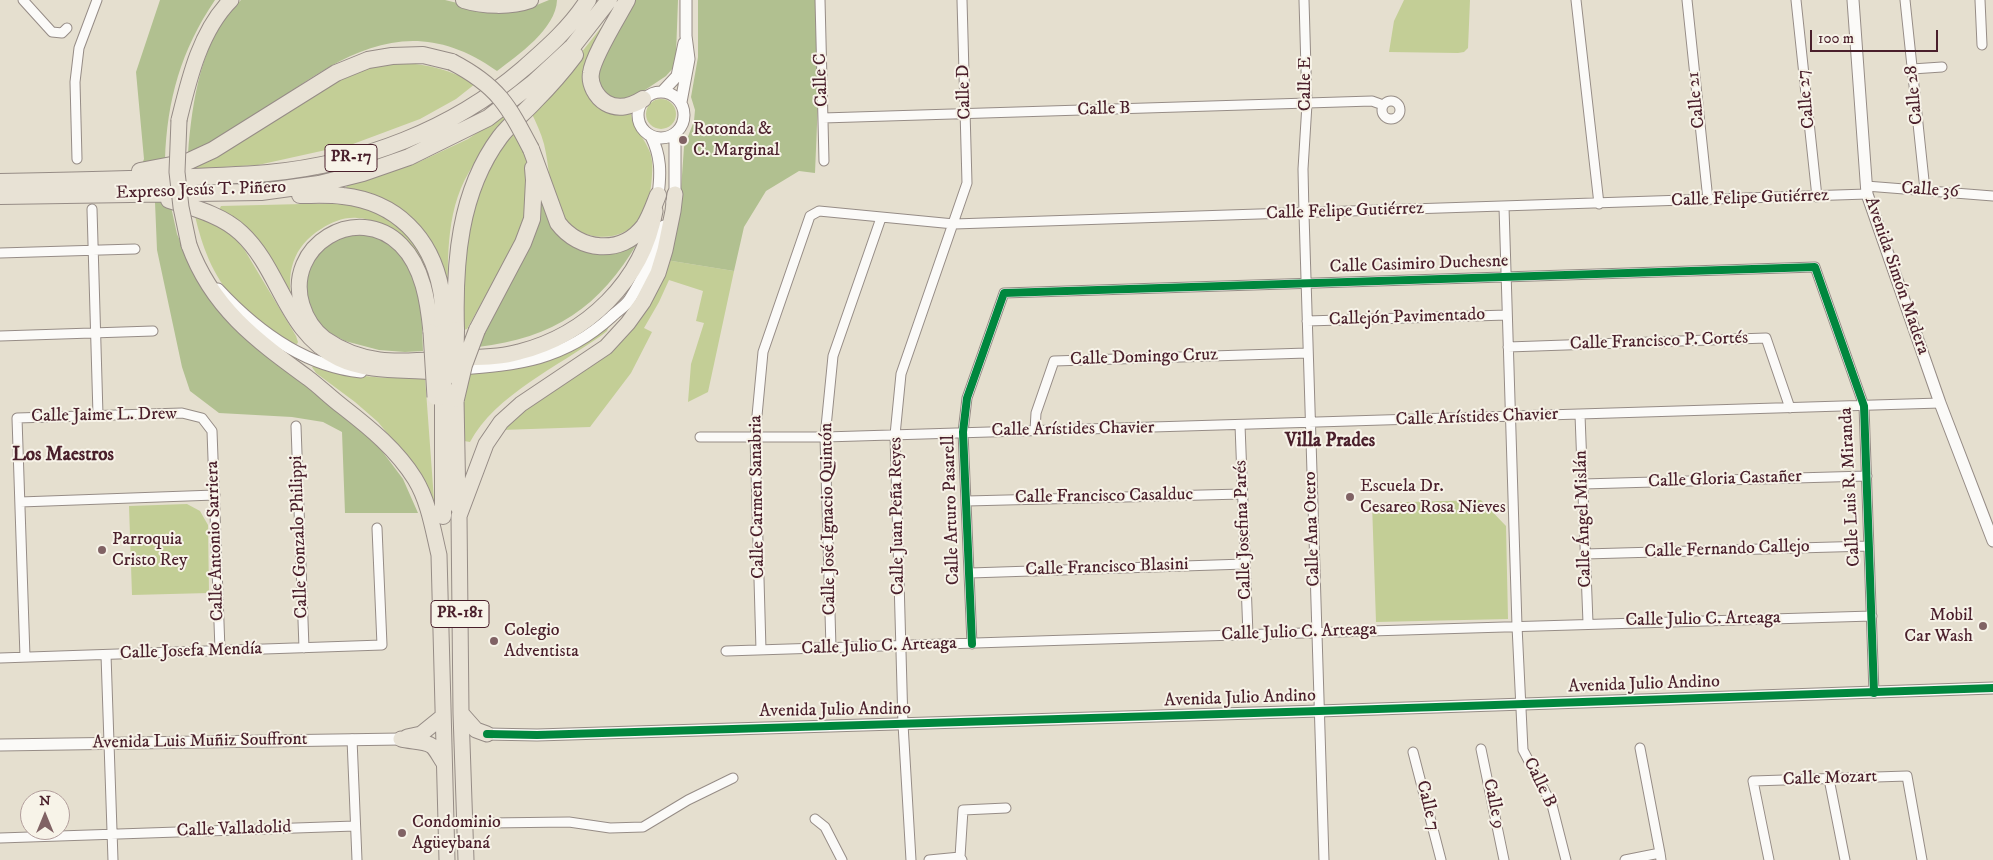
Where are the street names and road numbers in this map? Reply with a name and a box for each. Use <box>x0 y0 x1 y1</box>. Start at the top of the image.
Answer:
street label: Calle C <box>810 53 834 107</box>
street label: Calle E <box>1295 57 1317 111</box>
street label: Calle D <box>953 64 977 120</box>
street label: Calle 28 <box>1901 64 1929 126</box>
street label: Calle 27 <box>1793 68 1821 130</box>
street label: Calle 21 <box>1683 70 1711 130</box>
street label: Calle B <box>1077 98 1131 122</box>
road number: PR-17 <box>325 144 377 172</box>
street label: Expreso Jesús T. Piñero <box>115 177 287 205</box>
street label: Calle 36 <box>1900 178 1960 204</box>
street label: Calle Felipe Gutiérrez <box>1671 185 1829 213</box>
street label: Avenida Simón Madera <box>1859 194 1933 358</box>
street label: Calle Felipe Gutiérrez <box>1266 198 1424 226</box>
street label: Calle Casimiro Duchesne <box>1329 251 1509 279</box>
street label: Callejón Pavimentado <box>1329 304 1485 332</box>
street label: Calle Francisco P. Cortés <box>1569 328 1749 356</box>
street label: Calle Domingo Cruz <box>1070 345 1218 371</box>
street label: Calle Jaime L. Drew <box>31 404 177 428</box>
street label: Calle Arístides Chavier <box>1395 404 1559 432</box>
street label: Calle Luis R. Miranda <box>1836 407 1866 567</box>
street label: Calle Carmen Sanabria <box>746 415 770 579</box>
street label: Calle Arístides Chavier <box>991 418 1155 442</box>
street label: Calle José Ignacio Quintón <box>817 422 841 616</box>
street label: Calle Arturo Pasarell <box>939 435 965 585</box>
street label: Calle Juan Peña Reyes <box>886 437 910 595</box>
street label: Calle Ángel Mislán <box>1571 450 1597 588</box>
street label: Calle Gonzalo Philippi <box>286 455 314 619</box>
street label: Calle Antonio Sarriera <box>202 460 230 622</box>
street label: Calle Josefina Parés <box>1231 460 1257 600</box>
street label: Calle Gloria Castañer <box>1648 467 1802 493</box>
street label: Calle Ana Otero <box>1300 471 1326 587</box>
street label: Calle Francisco Casalduc <box>1015 485 1193 509</box>
street label: Calle Fernando Callejo <box>1644 536 1810 564</box>
street label: Calle Francisco Blasini <box>1025 554 1189 582</box>
road number: PR-181 <box>431 600 489 628</box>
street label: Calle Julio C. Arteaga <box>1625 608 1781 632</box>
street label: Calle Julio C. Arteaga <box>1221 619 1377 647</box>
street label: Calle Julio C. Arteaga <box>801 633 957 661</box>
street label: Calle Josefa Mendía <box>120 639 262 665</box>
street label: Avenida Julio Andino <box>1568 672 1720 698</box>
street label: Avenida Julio Andino <box>1164 686 1316 712</box>
street label: Avenida Julio Andino <box>759 699 911 723</box>
street label: Avenida Luis Muñiz Souffront <box>92 729 308 755</box>
street label: Calle B <box>1518 754 1560 812</box>
street label: Calle Mozart <box>1782 767 1878 791</box>
street label: Calle 9 <box>1477 777 1509 831</box>
street label: Calle 7 <box>1410 779 1444 833</box>
street label: Calle Valladolid <box>176 817 292 843</box>

